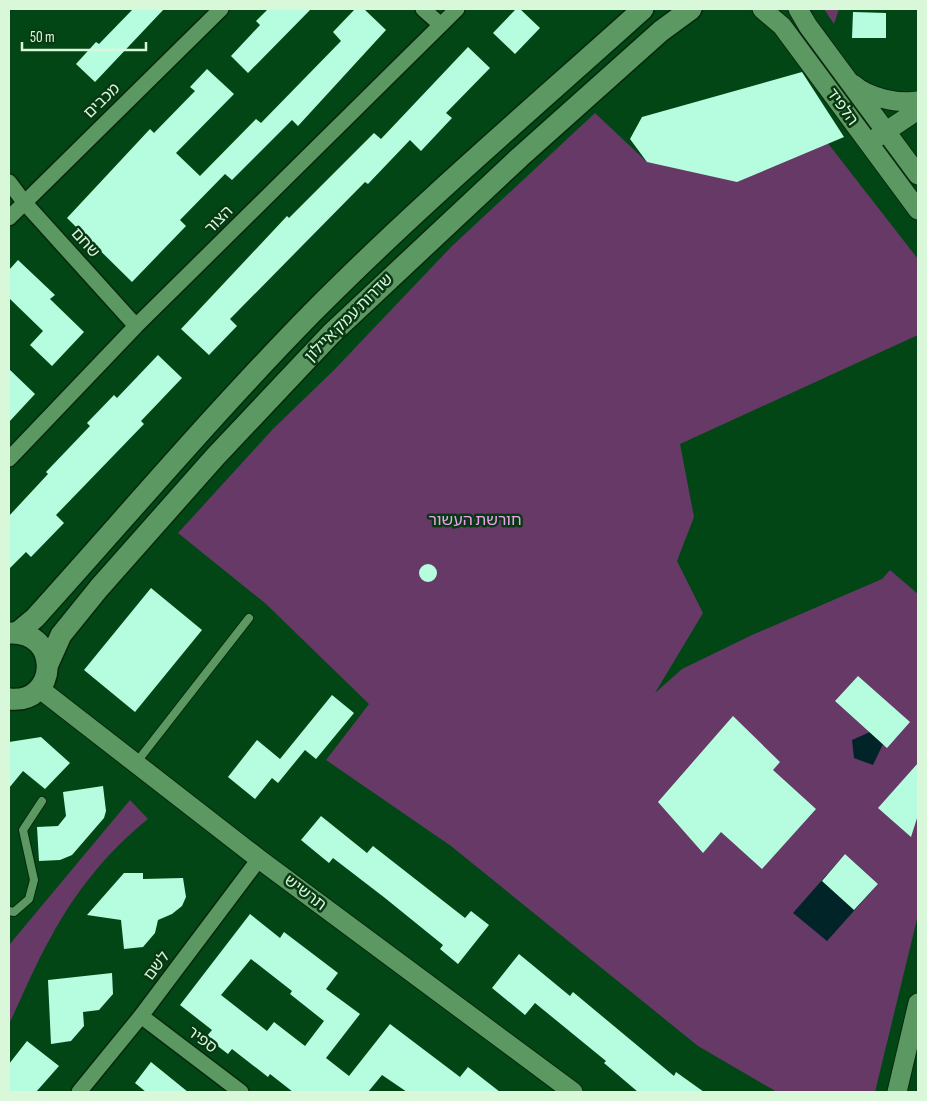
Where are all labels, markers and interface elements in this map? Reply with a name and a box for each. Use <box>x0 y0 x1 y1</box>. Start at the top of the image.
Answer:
scale bar <box>22 20 146 52</box>
text: 50 m <box>30 28 55 47</box>
street label: מכבים <box>80 79 124 123</box>
street label: הלפיד <box>822 85 862 129</box>
street label: הצור <box>201 202 237 238</box>
street label: שחם <box>67 224 103 262</box>
street label: שדרות עמק איילון <box>301 270 397 366</box>
park label: חורשת העשור <box>429 511 521 530</box>
street label: תרשיש <box>280 871 330 915</box>
street label: לשם <box>140 948 174 984</box>
street label: ספיר <box>183 1023 221 1057</box>

